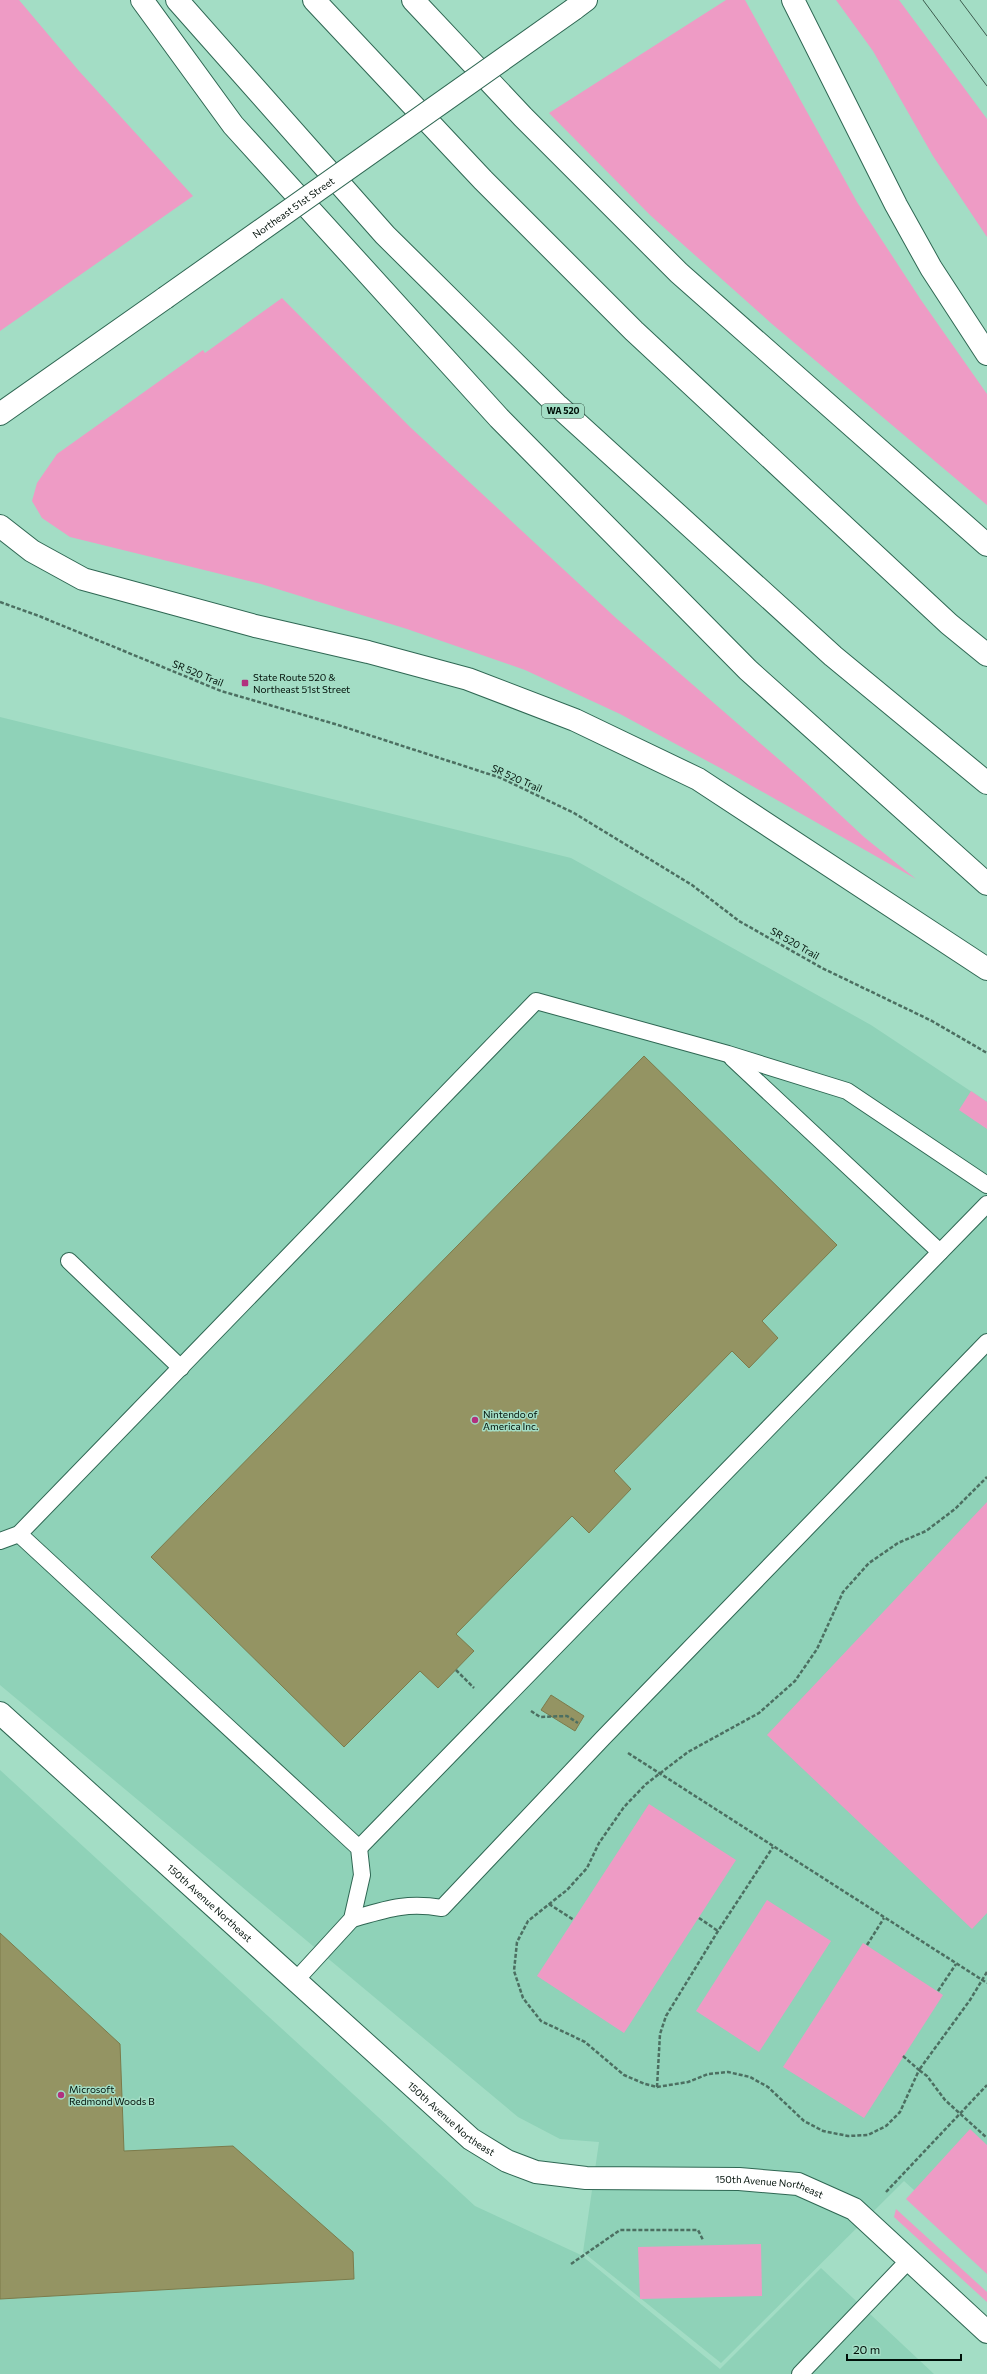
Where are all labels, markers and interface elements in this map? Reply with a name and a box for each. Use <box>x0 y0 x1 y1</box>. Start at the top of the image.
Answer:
street label: Northeast 51st Street <box>250 174 336 240</box>
road number: WA 520 <box>542 404 584 418</box>
street label: SR 520 Trail <box>171 657 225 689</box>
place label: State Route 520 & Northeast 51st Street <box>253 671 350 695</box>
marker: State Route 520 & Northeast 51st Street <box>240 678 250 688</box>
street label: SR 520 Trail <box>490 762 544 794</box>
street label: SR 520 Trail <box>769 924 821 962</box>
place label: Nintendo of America Inc. <box>483 1408 538 1432</box>
marker: Nintendo of America Inc. <box>470 1415 480 1425</box>
street label: 150th Avenue Northeast <box>165 1861 255 1944</box>
street label: 150th Avenue Northeast <box>405 2079 497 2158</box>
place label: Microsoft Redmond Woods B <box>69 2083 155 2107</box>
marker: Microsoft Redmond Woods B <box>56 2090 66 2100</box>
street label: 150th Avenue Northeast <box>715 2173 825 2201</box>
scale bar <box>847 2336 961 2362</box>
text: 20 m <box>853 2342 880 2356</box>

